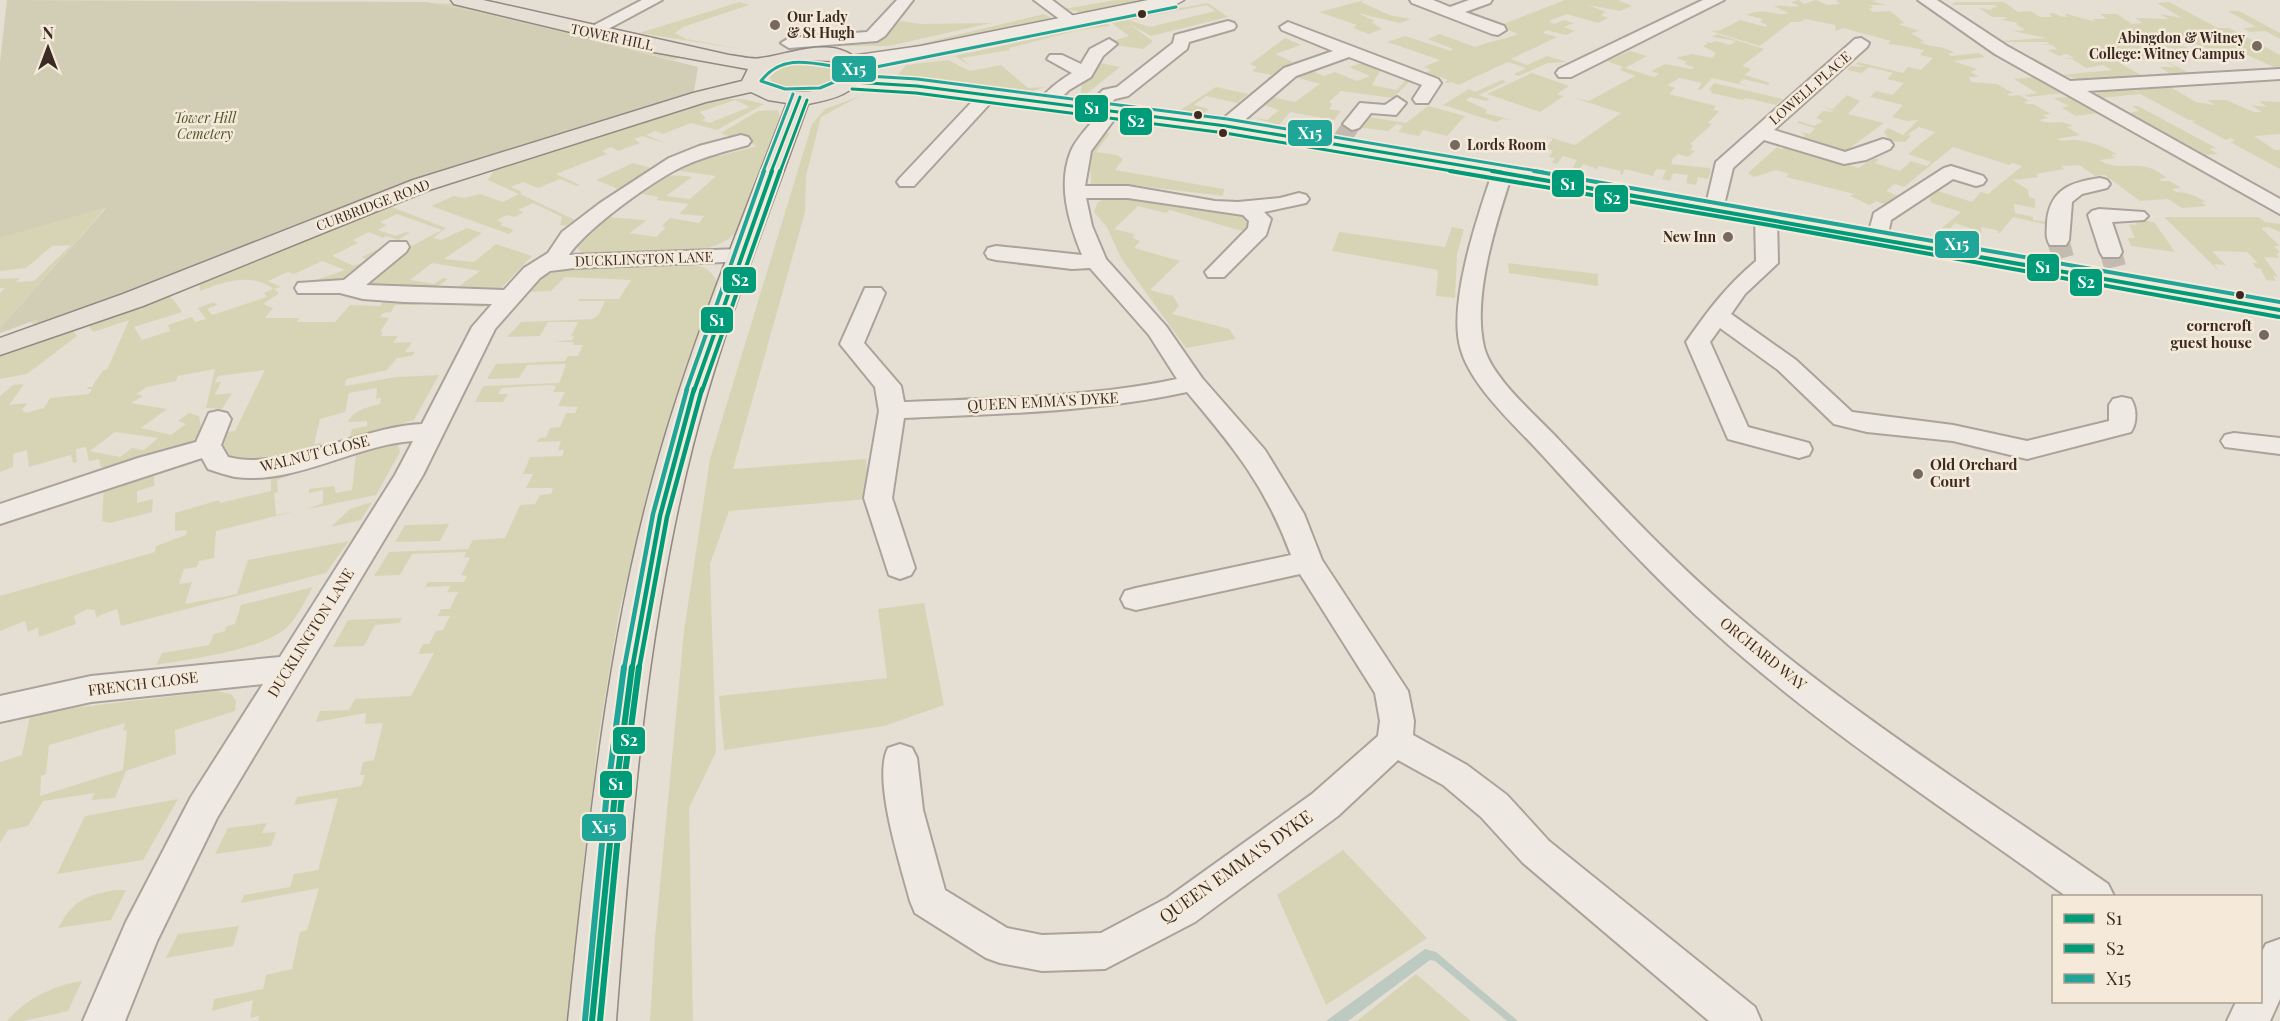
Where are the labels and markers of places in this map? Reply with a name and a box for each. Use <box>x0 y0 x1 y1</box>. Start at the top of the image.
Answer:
place label: Our Lady & St Hugh <box>787 7 855 42</box>
unlabelled marker <box>1136 8 1148 20</box>
marker: Our Lady & St Hugh <box>768 18 782 32</box>
place label: Abingdon & Witney College: Witney Campus <box>2089 28 2246 63</box>
marker: Abingdon & Witney College: Witney Campus <box>2250 39 2264 53</box>
unlabelled marker <box>1192 109 1204 121</box>
unlabelled marker <box>1217 127 1229 139</box>
place label: Lords Room <box>1467 135 1546 154</box>
marker: Lords Room <box>1448 138 1462 152</box>
place label: New Inn <box>1663 227 1716 246</box>
marker: New Inn <box>1721 230 1735 244</box>
unlabelled marker <box>2234 289 2246 301</box>
place label: corncroft guest house <box>2170 315 2253 352</box>
marker: corncroft guest house <box>2257 328 2271 342</box>
place label: Old Orchard Court <box>1930 454 2018 491</box>
marker: Old Orchard Court <box>1911 467 1925 481</box>

